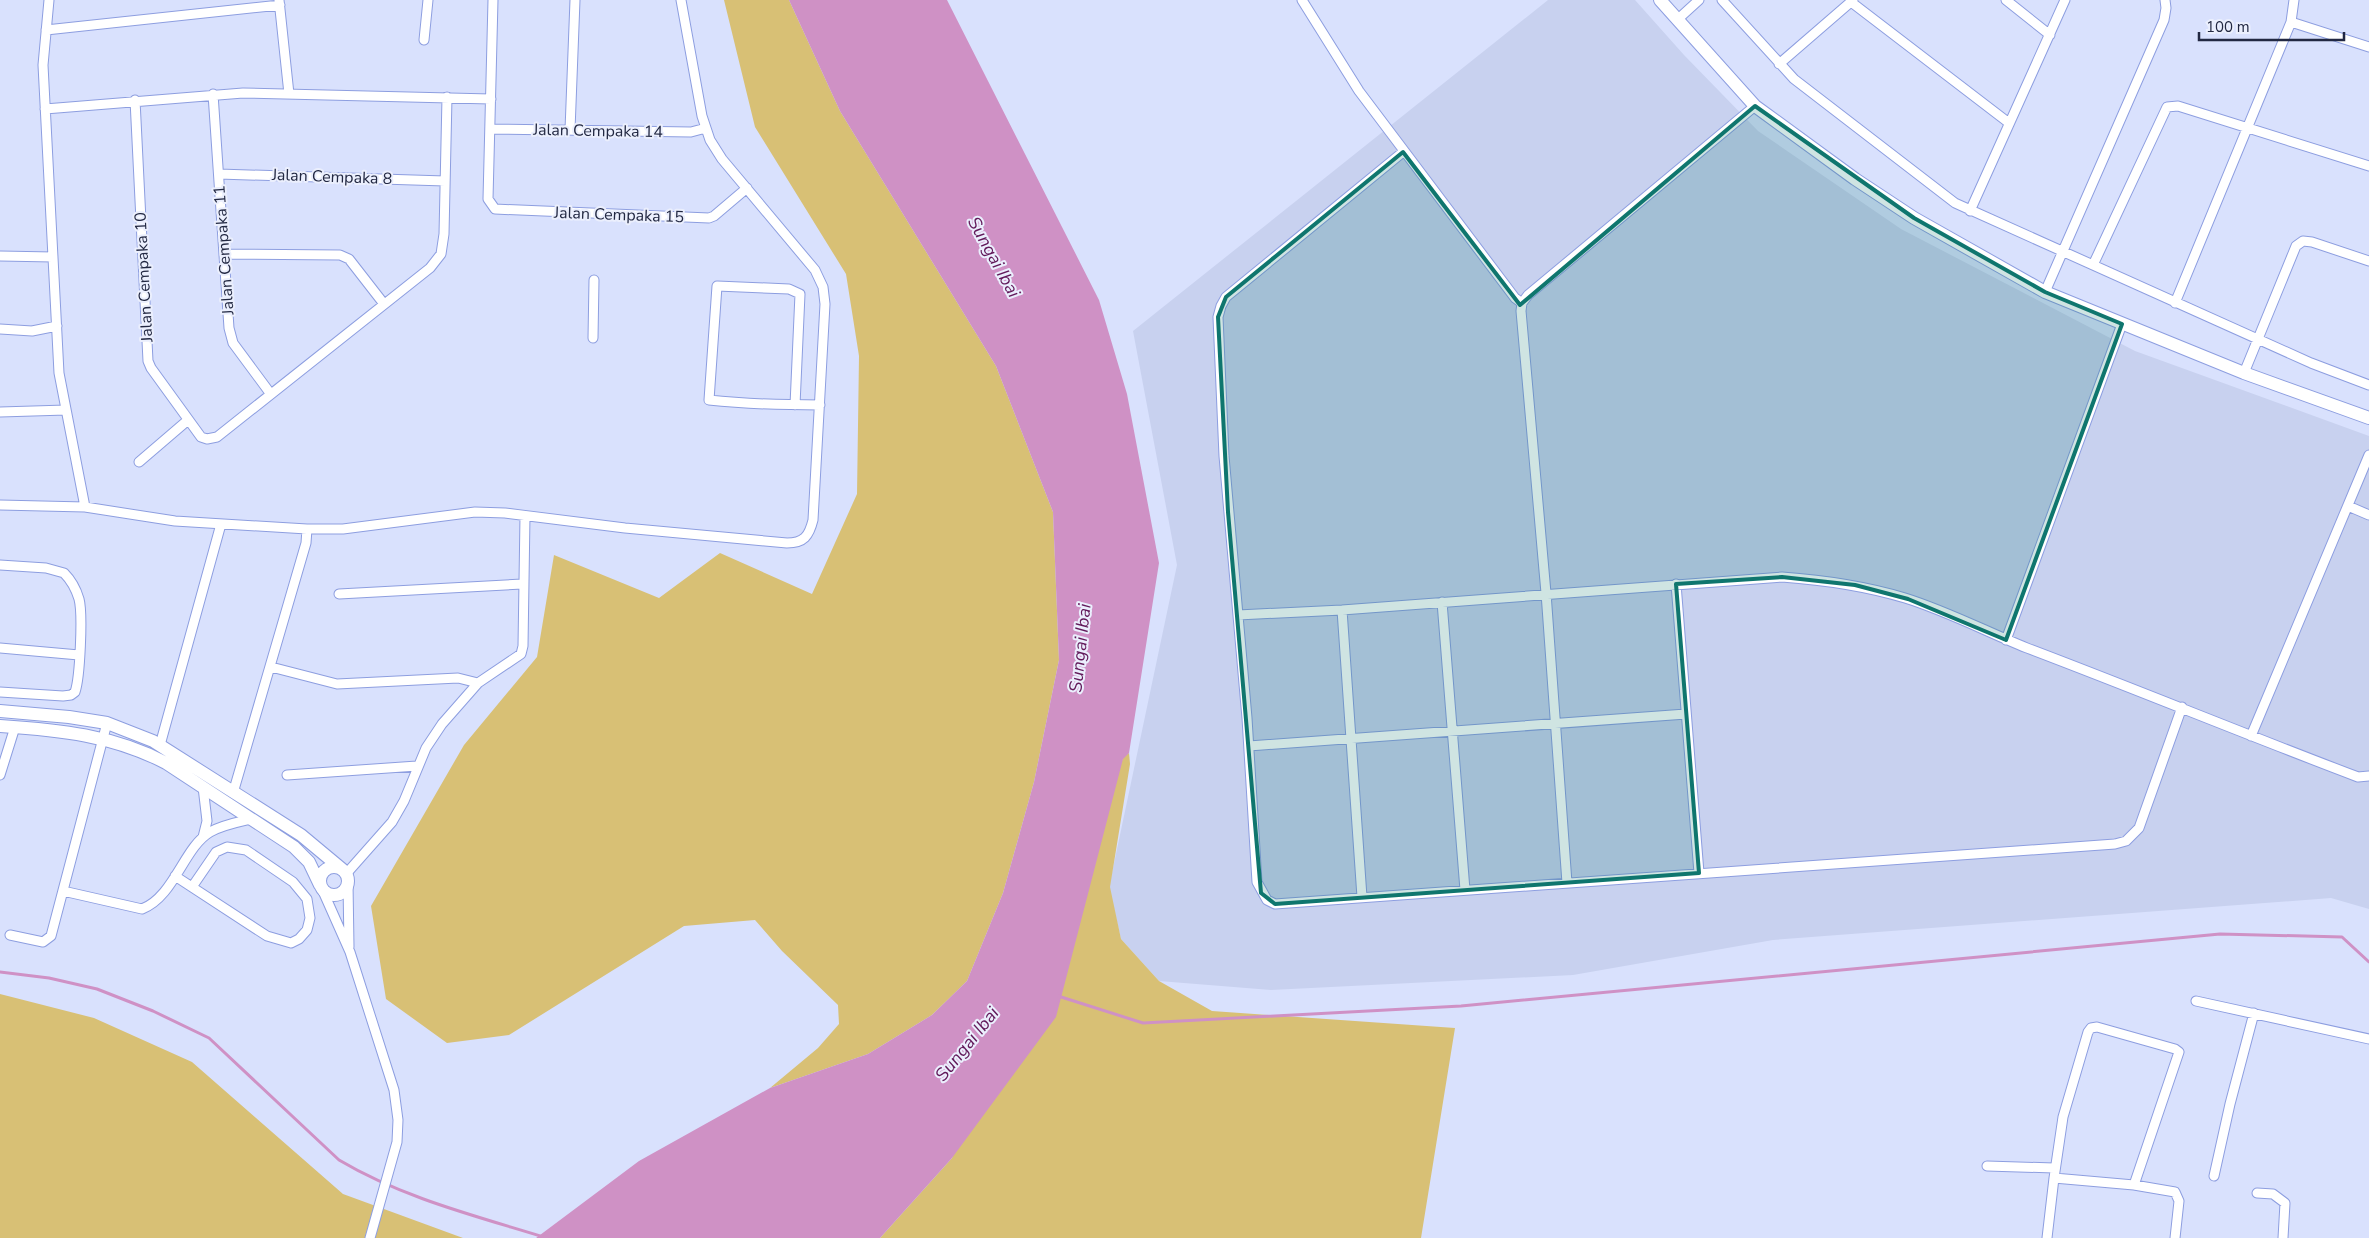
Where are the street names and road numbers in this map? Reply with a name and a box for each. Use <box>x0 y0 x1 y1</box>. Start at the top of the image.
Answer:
street label: Jalan Cempaka 14 <box>532 119 664 143</box>
street label: Jalan Cempaka 8 <box>270 164 393 190</box>
street label: Jalan Cempaka 11 <box>208 184 240 317</box>
street label: Jalan Cempaka 15 <box>553 202 684 228</box>
street label: Jalan Cempaka 10 <box>130 211 158 344</box>

